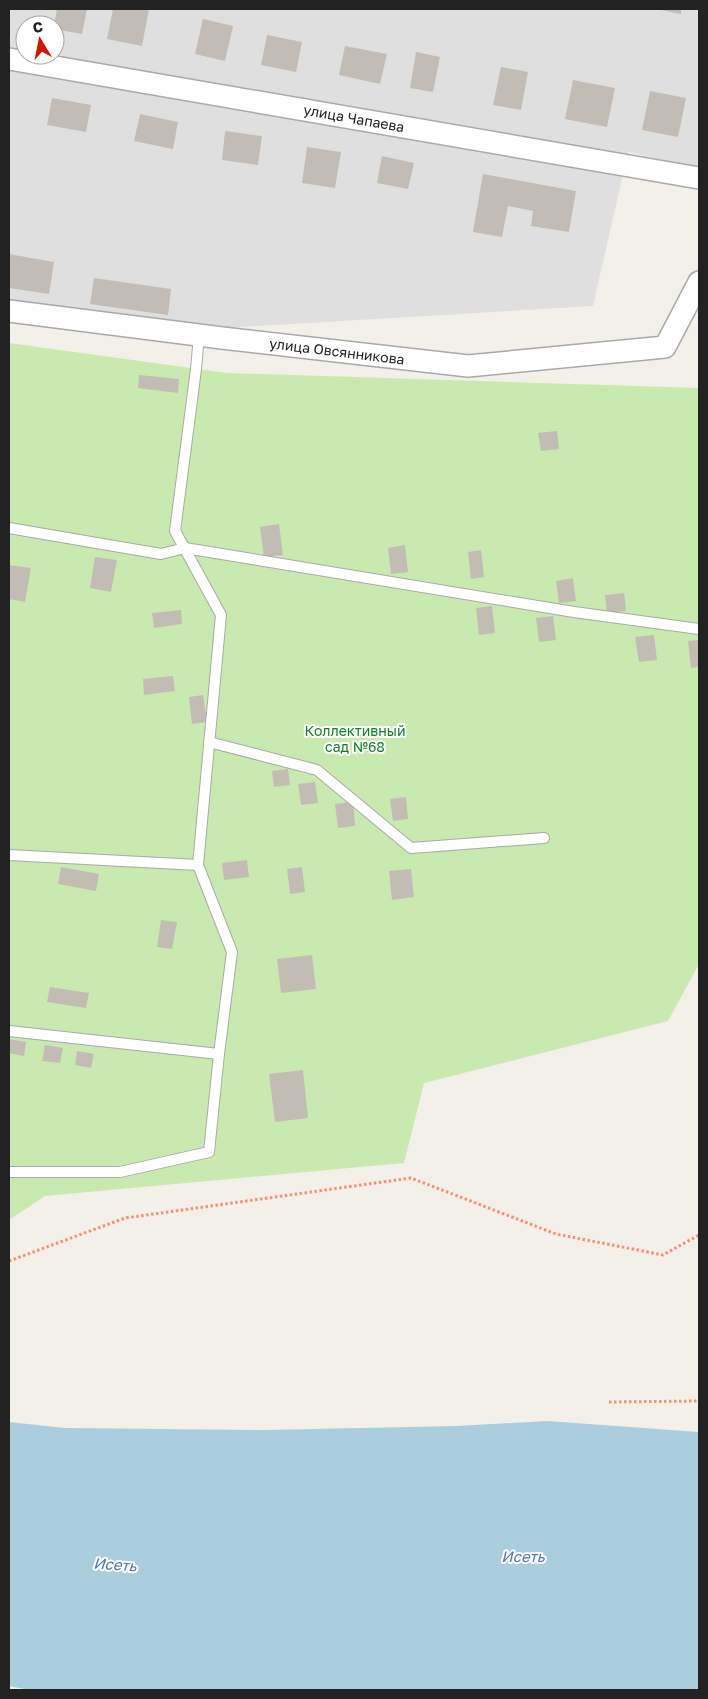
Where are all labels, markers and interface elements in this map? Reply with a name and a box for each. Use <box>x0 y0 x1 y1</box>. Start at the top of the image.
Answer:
north arrow <box>15 15 65 65</box>
text: С <box>31 17 44 36</box>
street label: улица Чапаева <box>302 101 406 135</box>
street label: улица Овсянникова <box>268 334 406 368</box>
park label: Коллективный сад №68 <box>305 722 405 755</box>
water label: Исеть <box>501 1547 546 1565</box>
water label: Исеть <box>93 1554 138 1575</box>

